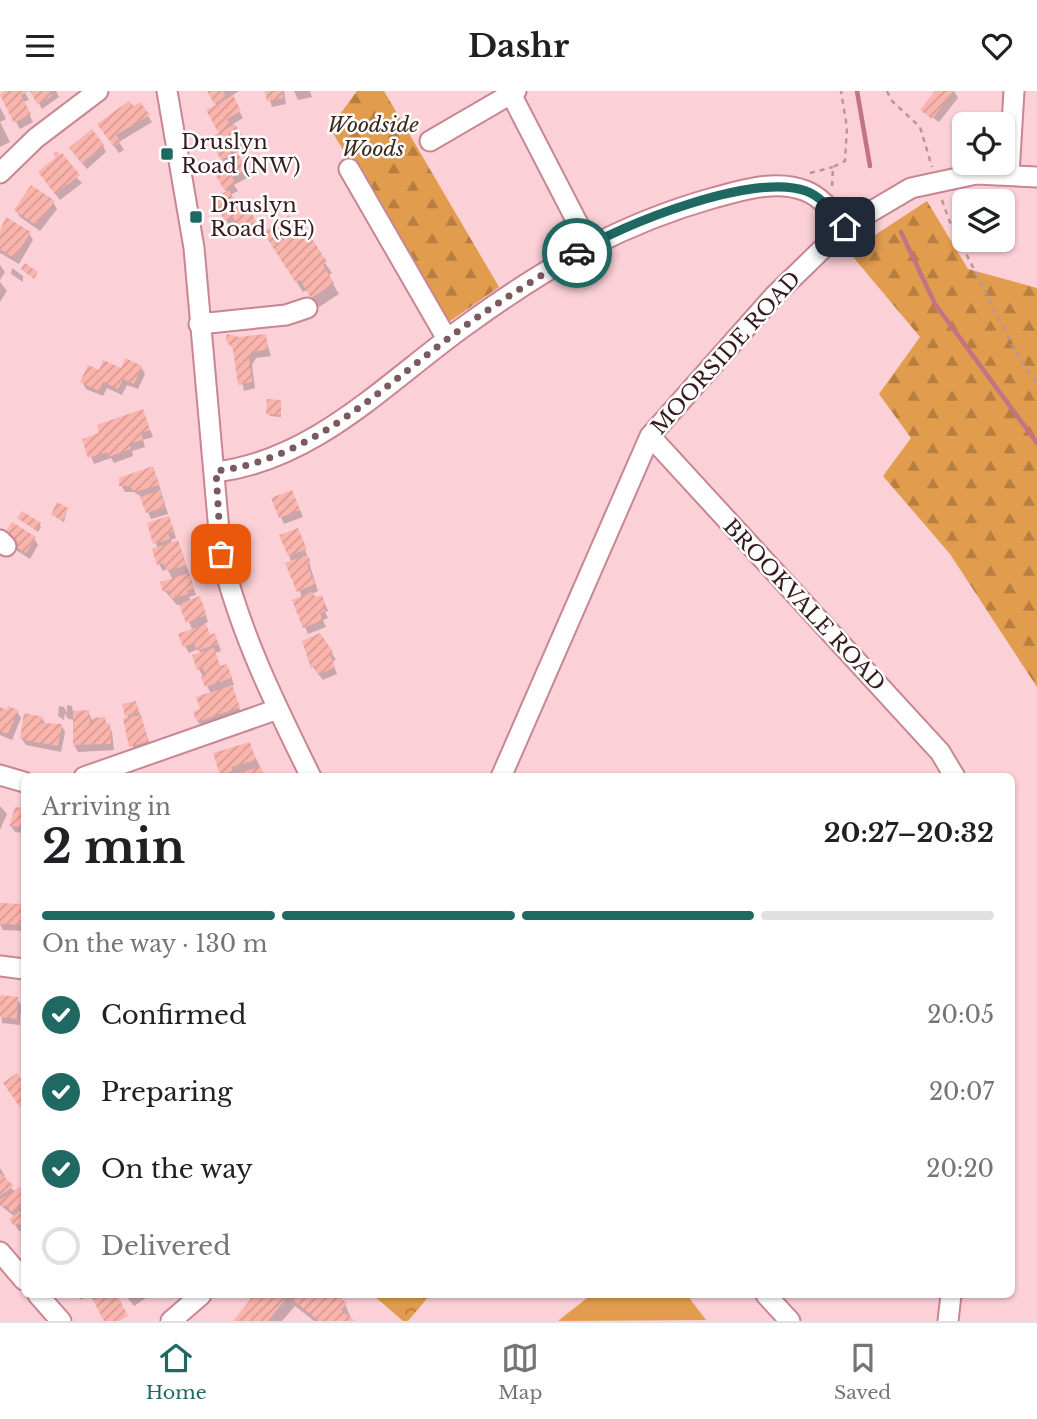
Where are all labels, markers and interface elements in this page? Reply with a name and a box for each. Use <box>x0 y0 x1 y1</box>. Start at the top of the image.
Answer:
text: Dashr <box>468 26 569 66</box>
icon: menu <box>21 27 59 65</box>
icon: heart <box>978 27 1016 65</box>
park label: Woodside Woods <box>327 112 419 162</box>
map controls <box>952 112 1015 252</box>
button: locate <box>952 112 1015 175</box>
place label: Druslyn Road (NW) <box>181 129 301 179</box>
marker: Druslyn Road (NW) <box>159 146 175 162</box>
button: layers <box>952 189 1015 252</box>
place label: Druslyn Road (SE) <box>210 192 314 242</box>
pin <box>815 197 875 257</box>
icon: home <box>826 208 864 246</box>
marker: Druslyn Road (SE) <box>188 209 204 225</box>
courier <box>542 218 612 288</box>
icon: car <box>558 234 596 272</box>
street label: MOORSIDE ROAD <box>646 266 806 440</box>
street label: BROOKVALE ROAD <box>718 514 890 696</box>
pin <box>191 524 251 584</box>
icon: bag <box>202 535 240 573</box>
text: Arriving in <box>42 793 171 821</box>
text: 20:27–20:32 <box>824 817 994 849</box>
text: 2 min <box>42 818 185 875</box>
text: On the way · 130 m <box>42 930 267 958</box>
icon: check <box>42 996 80 1034</box>
text: Confirmed <box>101 999 246 1031</box>
text: 20:05 <box>927 1001 994 1029</box>
icon: check <box>42 1073 80 1111</box>
text: Preparing <box>101 1076 233 1108</box>
text: 20:07 <box>929 1078 994 1106</box>
icon: check <box>42 1150 80 1188</box>
text: On the way <box>101 1153 253 1185</box>
text: 20:20 <box>926 1155 994 1183</box>
text: Delivered <box>101 1230 231 1262</box>
tab: Home <box>146 1339 207 1404</box>
tab: Map <box>498 1339 542 1404</box>
tab: Saved <box>834 1339 891 1404</box>

